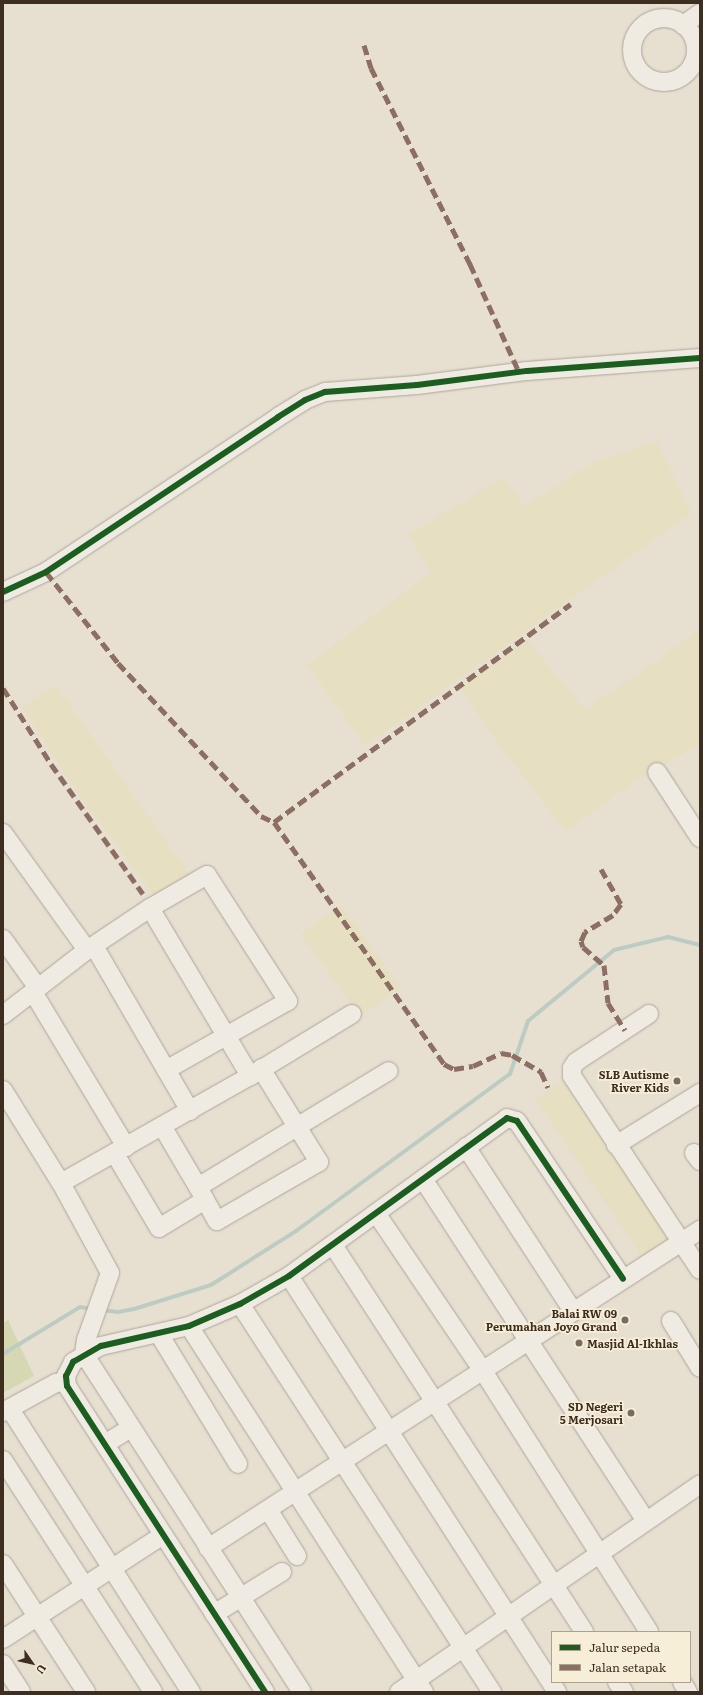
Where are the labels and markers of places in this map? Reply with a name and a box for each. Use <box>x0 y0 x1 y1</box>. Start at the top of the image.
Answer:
place label: SLB Autisme River Kids <box>599 1068 669 1094</box>
marker: SLB Autisme River Kids <box>672 1076 682 1086</box>
place label: Balai RW 09 Perumahan Joyo Grand <box>486 1307 617 1333</box>
marker: Balai RW 09 Perumahan Joyo Grand <box>620 1315 630 1325</box>
place label: Masjid Al-Ikhlas <box>587 1336 678 1350</box>
marker: Masjid Al-Ikhlas <box>574 1338 584 1348</box>
place label: SD Negeri 5 Merjosari <box>560 1400 623 1426</box>
marker: SD Negeri 5 Merjosari <box>626 1408 636 1418</box>

